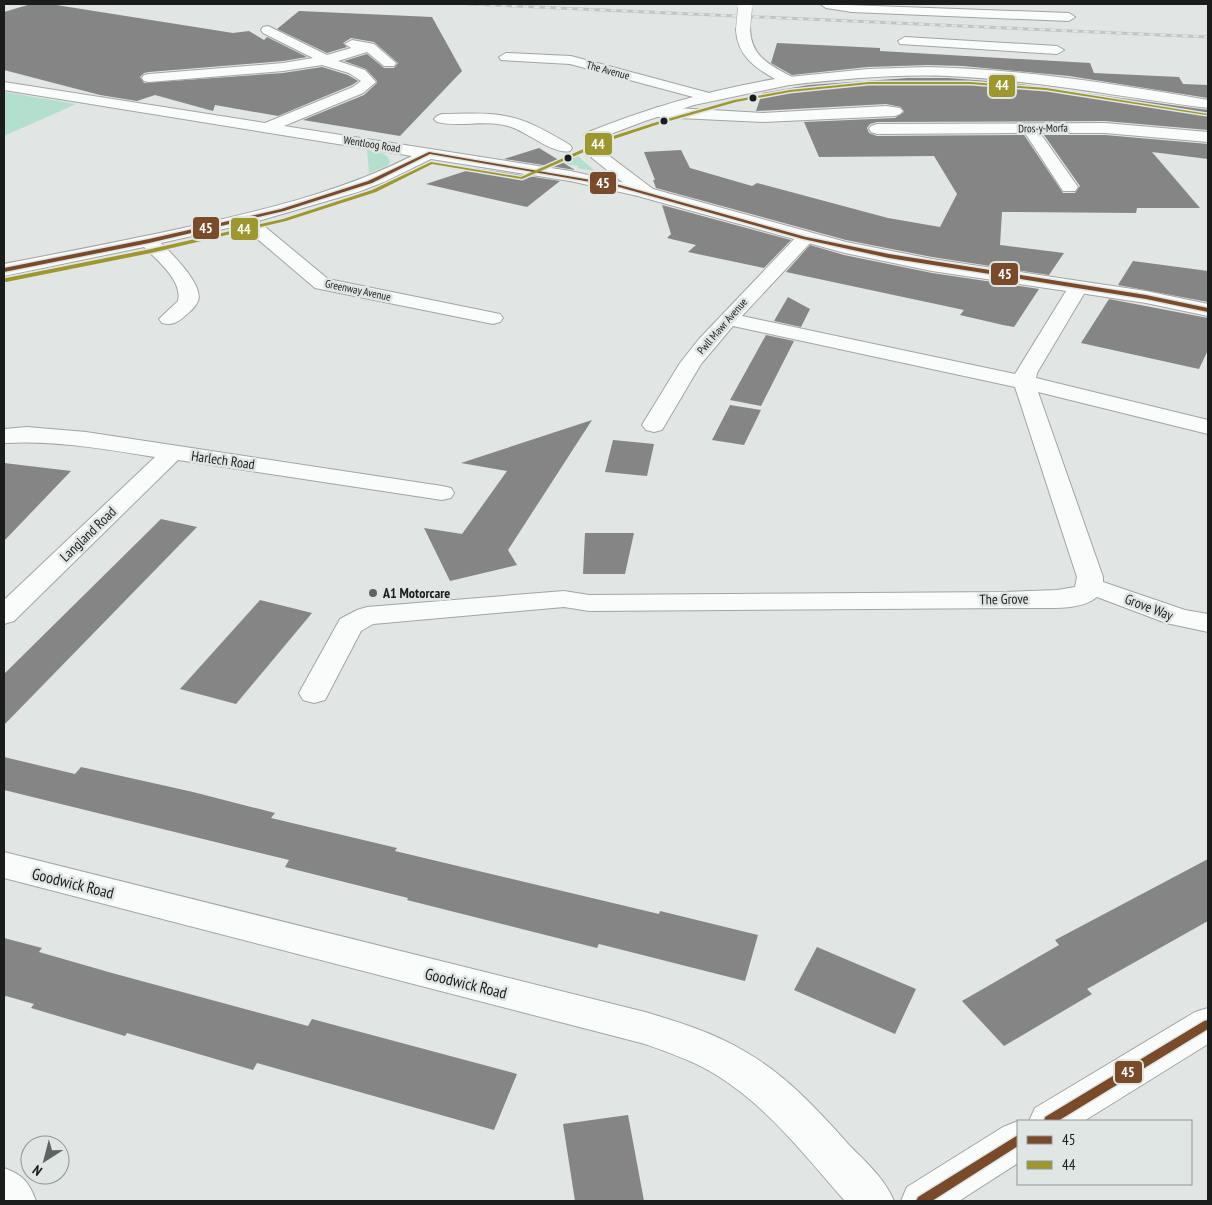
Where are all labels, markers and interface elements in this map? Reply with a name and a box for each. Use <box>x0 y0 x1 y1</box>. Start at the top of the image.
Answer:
street label: The Avenue <box>585 58 632 83</box>
line badge: 44 <box>988 74 1016 98</box>
text: 44 <box>995 76 1009 94</box>
unlabelled marker <box>748 93 758 103</box>
unlabelled marker <box>659 116 669 126</box>
street label: Dros-y-Morfa <box>1018 121 1068 135</box>
line badge: 44 <box>584 132 613 156</box>
street label: Wentloog Road <box>343 133 402 155</box>
text: 44 <box>591 135 605 153</box>
unlabelled marker <box>563 153 573 163</box>
line badge: 45 <box>589 171 617 195</box>
text: 45 <box>596 174 610 192</box>
line badge: 45 <box>192 216 220 240</box>
line badge: 44 <box>230 217 259 241</box>
text: 45 <box>199 219 213 237</box>
text: 44 <box>237 220 251 238</box>
line badge: 45 <box>990 262 1019 286</box>
text: 45 <box>998 265 1012 283</box>
street label: Greenway Avenue <box>324 276 393 304</box>
street label: Pwll Mawr Avenue <box>694 295 750 357</box>
street label: Harlech Road <box>190 447 256 473</box>
street label: Langland Road <box>56 503 120 565</box>
place label: A1 Motorcare <box>382 584 450 602</box>
marker: A1 Motorcare <box>367 587 379 599</box>
street label: The Grove <box>979 590 1029 608</box>
street label: Grove Way <box>1122 590 1176 625</box>
street label: Goodwick Road <box>30 863 116 903</box>
street label: Goodwick Road <box>423 963 509 1003</box>
line badge: 45 <box>1114 1060 1143 1084</box>
text: 45 <box>1121 1063 1135 1081</box>
legend <box>1017 1120 1192 1185</box>
text: 45 <box>1062 1130 1076 1149</box>
north arrow <box>20 1135 70 1185</box>
text: 44 <box>1062 1155 1076 1174</box>
text: N <box>29 1161 46 1180</box>

